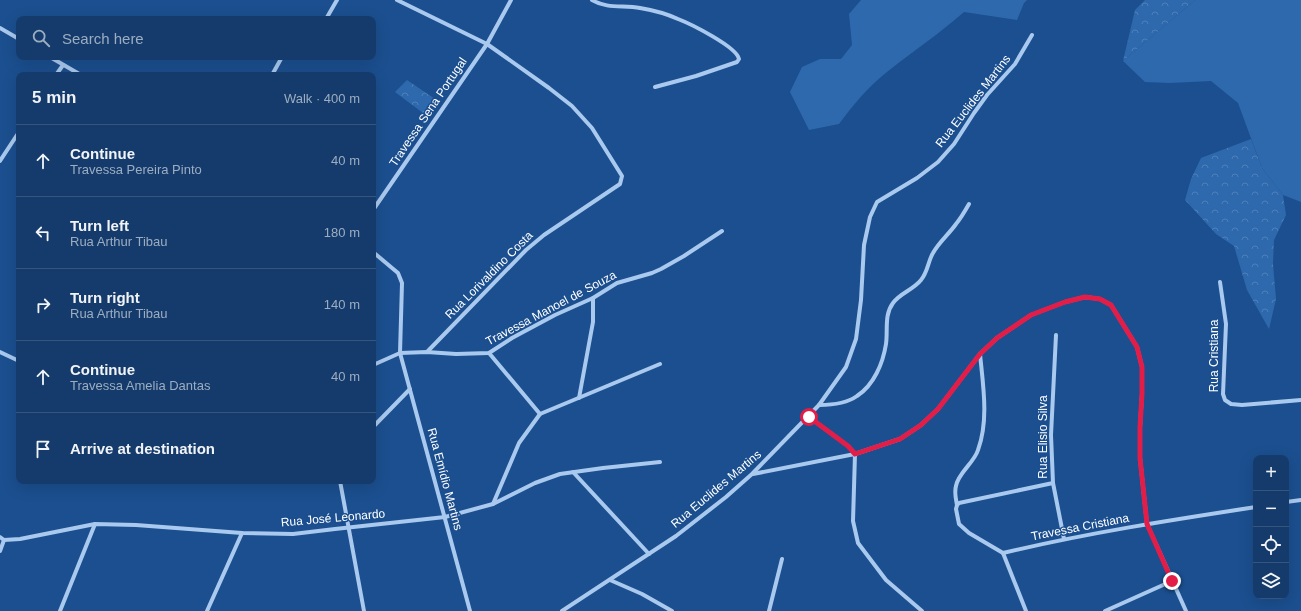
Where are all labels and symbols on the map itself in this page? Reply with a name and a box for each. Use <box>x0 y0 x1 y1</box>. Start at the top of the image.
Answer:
street label: Rua Euclides Martins <box>933 52 1013 150</box>
street label: Travessa Sena Portugal <box>386 55 470 169</box>
street label: Rua Lorivaldino Costa <box>442 228 536 322</box>
street label: Travessa Manoel de Souza <box>483 267 619 348</box>
street label: Rua Cristiana <box>1207 319 1221 392</box>
street label: Rua Elisio Silva <box>1036 395 1050 479</box>
route start <box>800 408 818 426</box>
street label: Rua Emídio Martins <box>425 426 465 532</box>
street label: Rua Euclides Martins <box>668 447 764 531</box>
street label: Rua José Leonardo <box>280 506 386 530</box>
street label: Travessa Cristiana <box>1030 511 1131 543</box>
route end <box>1163 572 1181 590</box>

